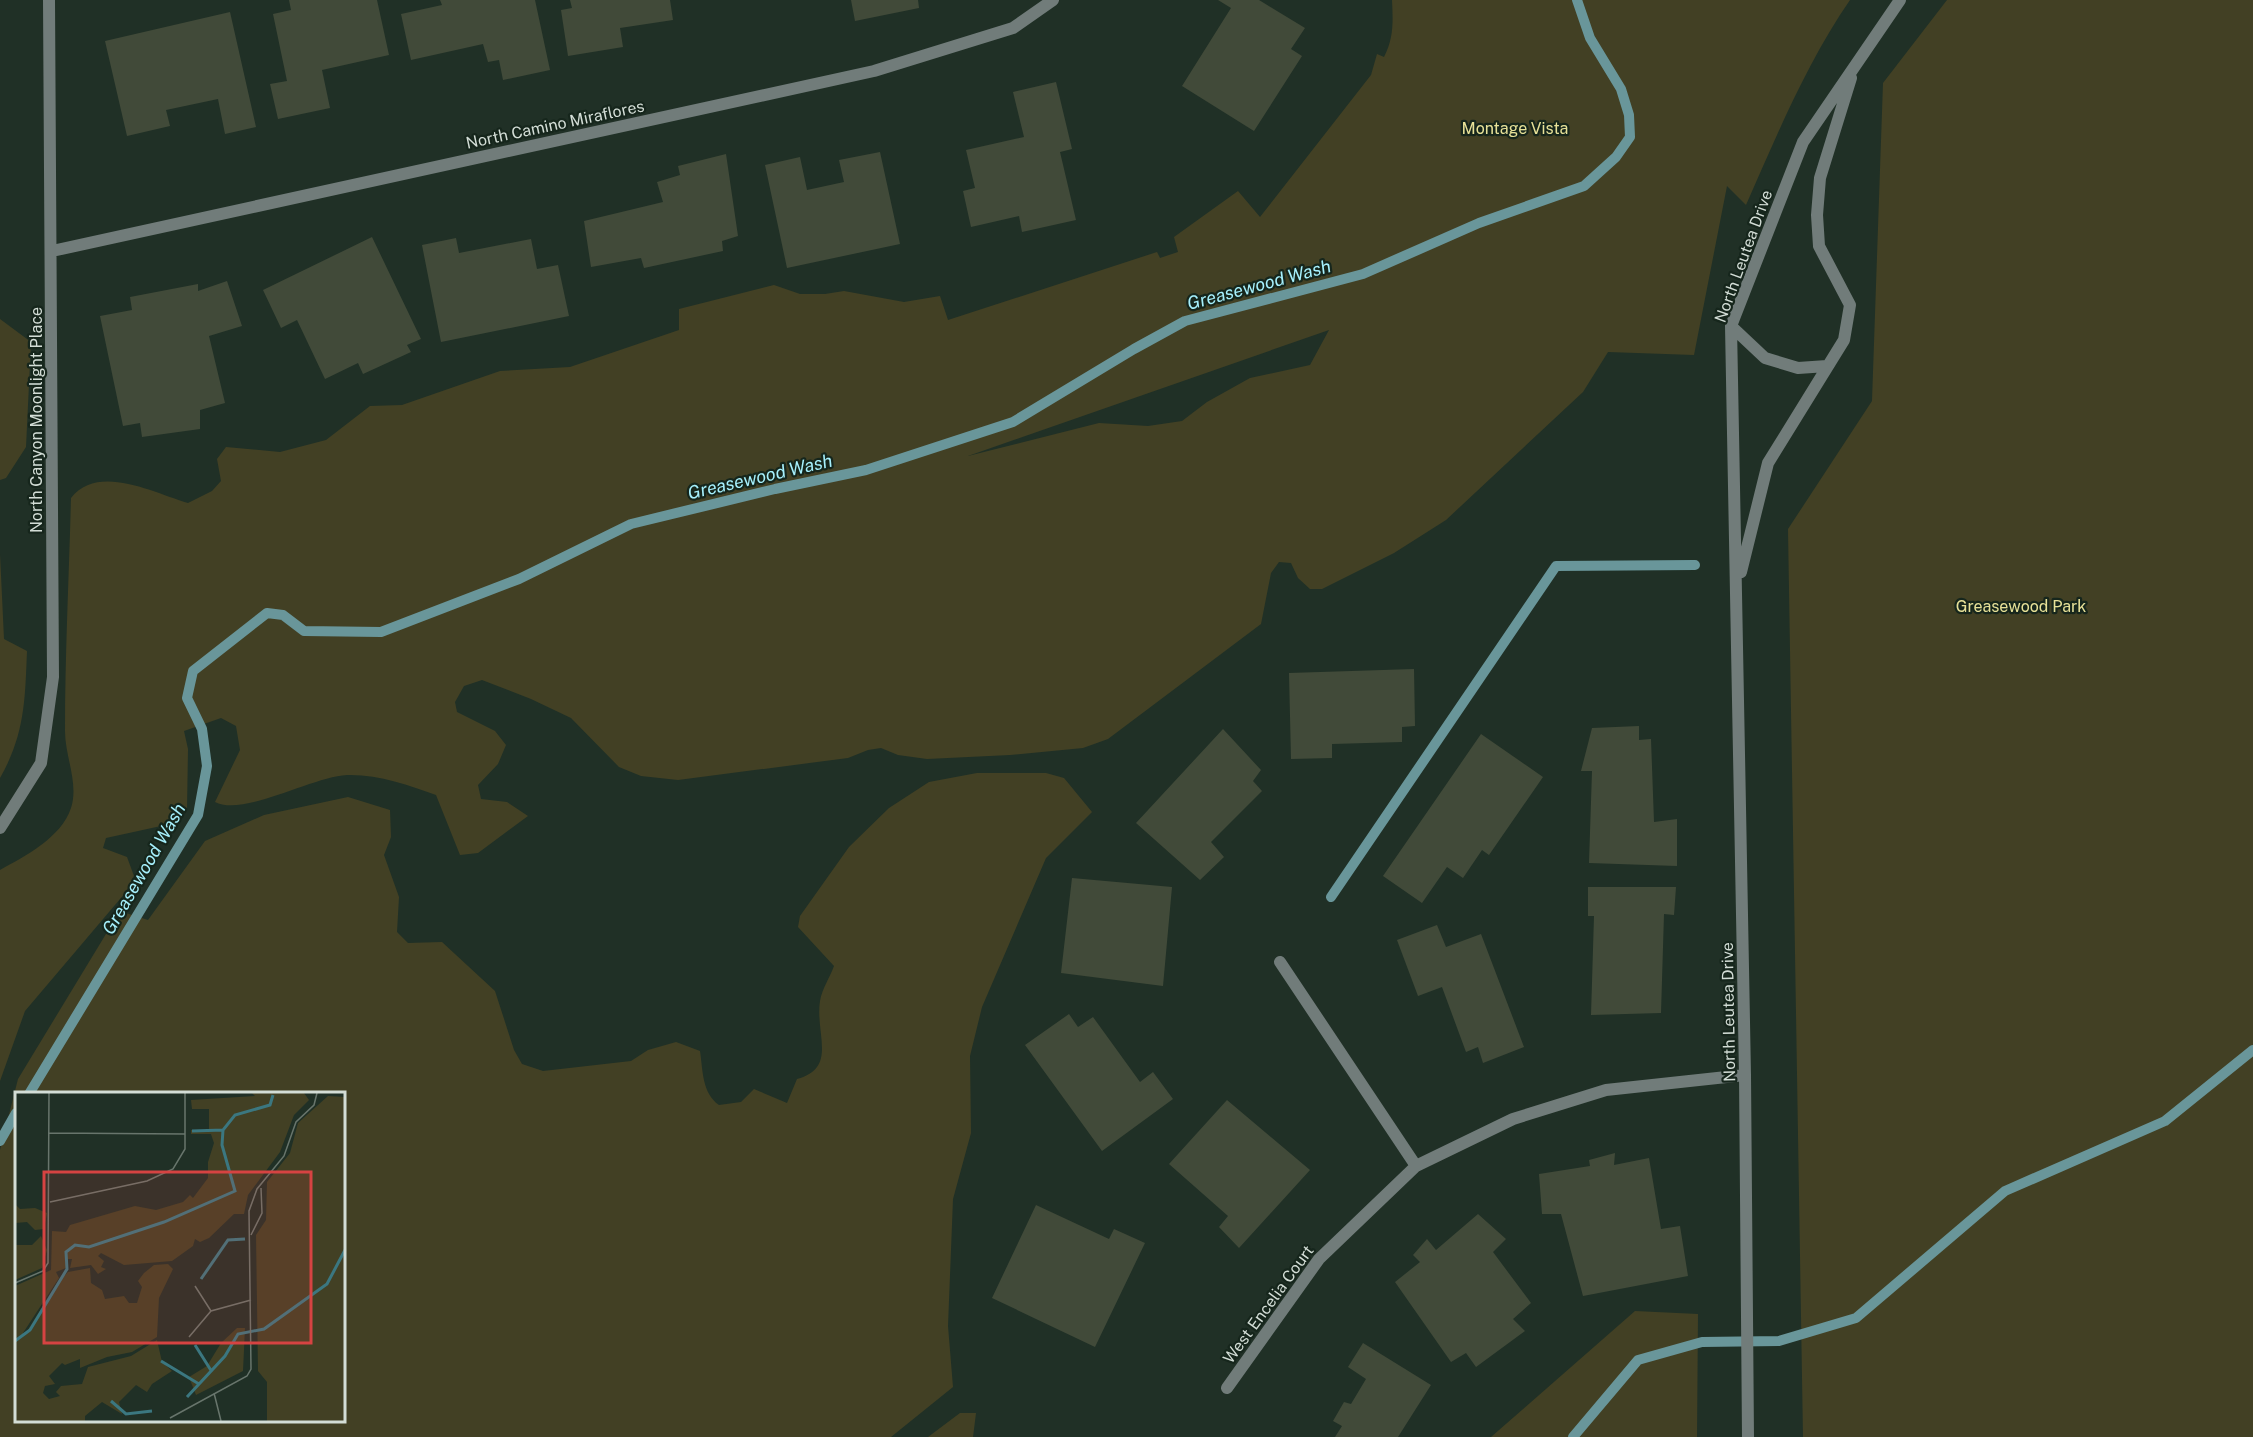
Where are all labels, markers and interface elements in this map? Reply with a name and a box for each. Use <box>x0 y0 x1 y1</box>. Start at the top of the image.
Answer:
street label: North Camino Miraflores <box>464 96 646 153</box>
park label: Montage Vista <box>1462 119 1568 138</box>
street label: North Leutea Drive <box>1711 187 1776 325</box>
water label: Greasewood Wash <box>1185 255 1333 314</box>
street label: North Canyon Moonlight Place <box>27 307 46 533</box>
water label: Greasewood Wash <box>685 450 834 503</box>
park label: Greasewood Park <box>1956 597 2086 616</box>
water label: Greasewood Wash <box>97 799 190 938</box>
street label: North Leutea Drive <box>1718 942 1739 1082</box>
inset map <box>15 1092 345 1422</box>
street label: West Encelia Court <box>1219 1242 1318 1367</box>

